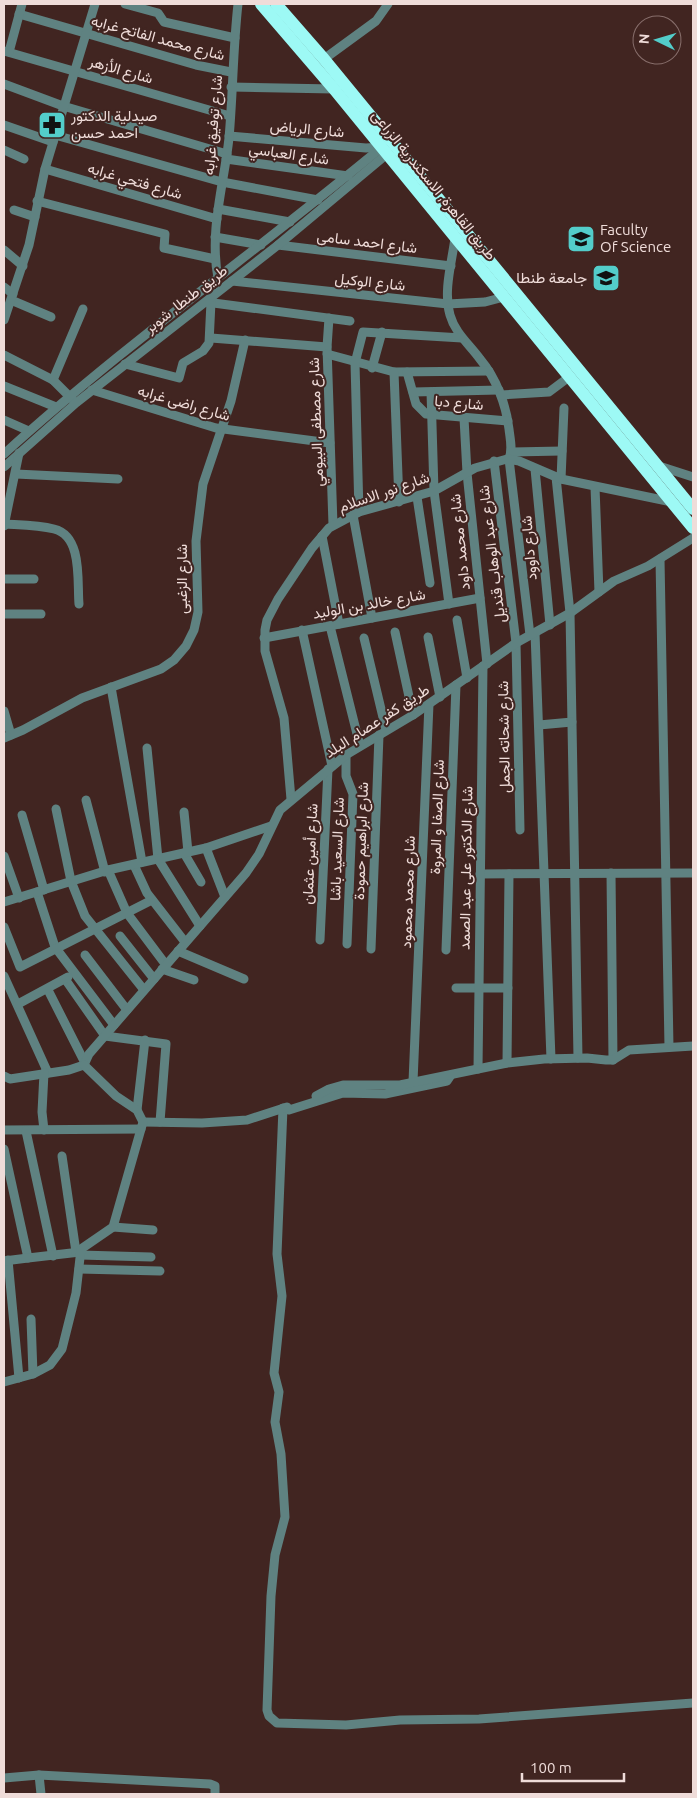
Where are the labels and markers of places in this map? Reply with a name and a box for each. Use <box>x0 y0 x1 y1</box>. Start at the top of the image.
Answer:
place label: صيدلية الدكتور احمد حسن <box>70 107 157 143</box>
pharmacy icon: صيدلية الدكتور احمد حسن <box>37 110 67 140</box>
place label: Faculty Of Science <box>600 221 671 255</box>
school or university icon: Faculty Of Science <box>566 224 596 254</box>
school or university icon: جامعة طنطا <box>591 263 621 293</box>
place label: جامعة طنطا <box>516 269 587 287</box>

